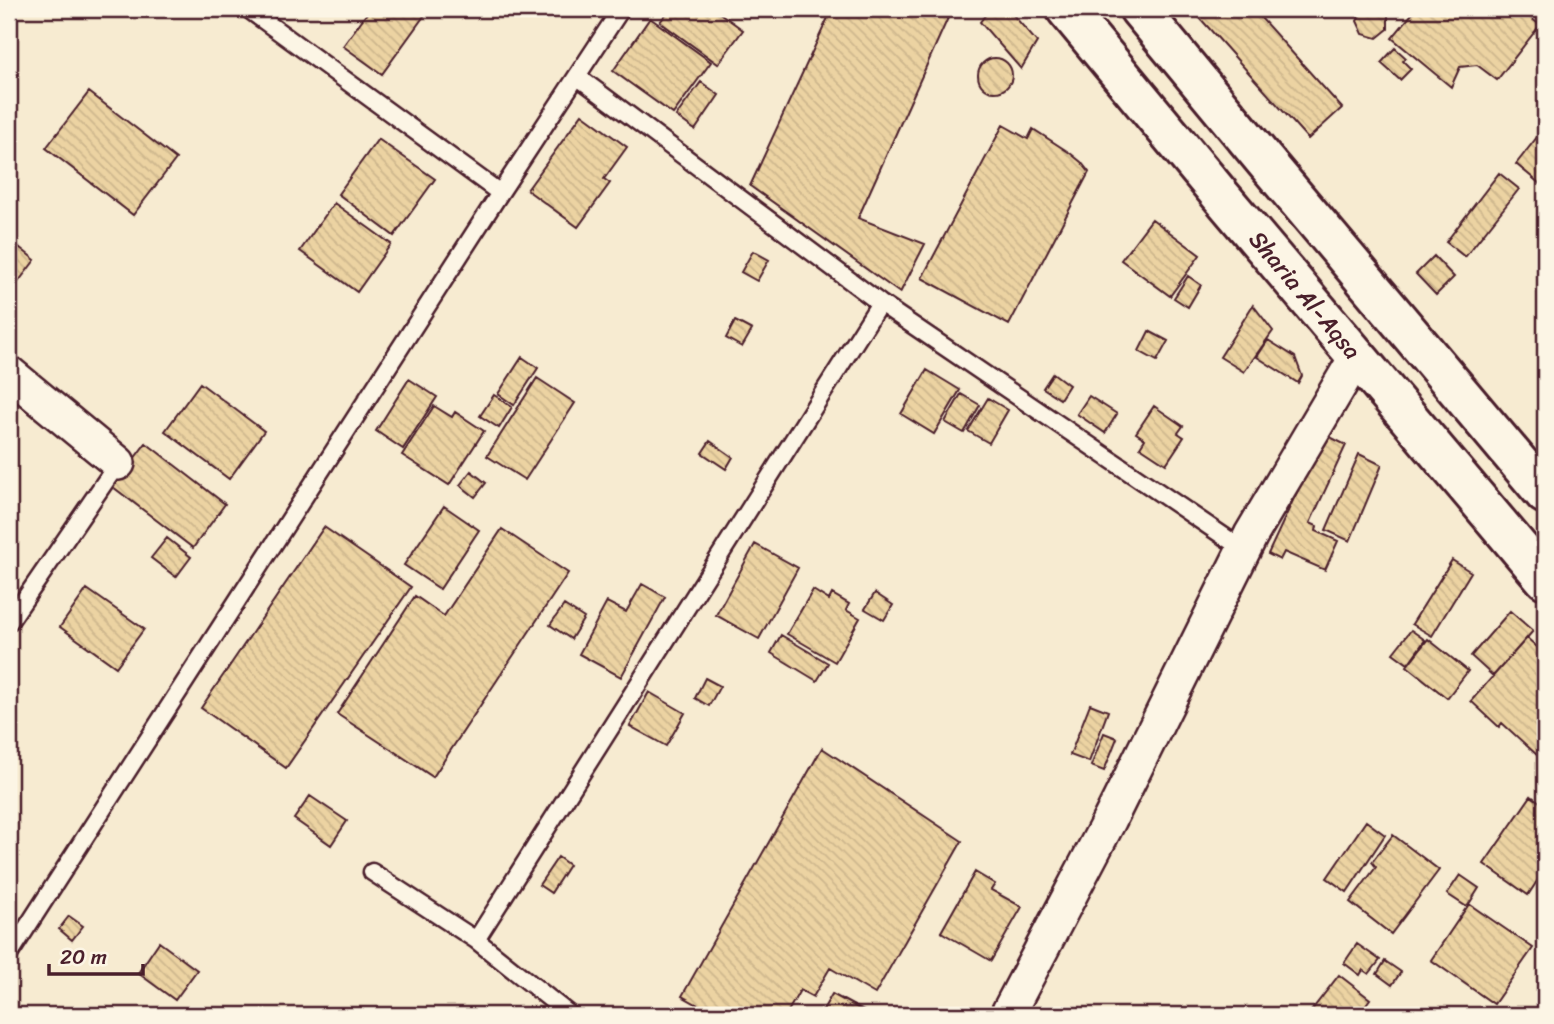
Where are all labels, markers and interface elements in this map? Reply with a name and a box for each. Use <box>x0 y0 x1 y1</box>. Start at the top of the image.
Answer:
street label: Sharia Al-Aqsa <box>1238 221 1372 369</box>
scale bar <box>49 933 144 977</box>
text: 20 m <box>60 938 107 976</box>

